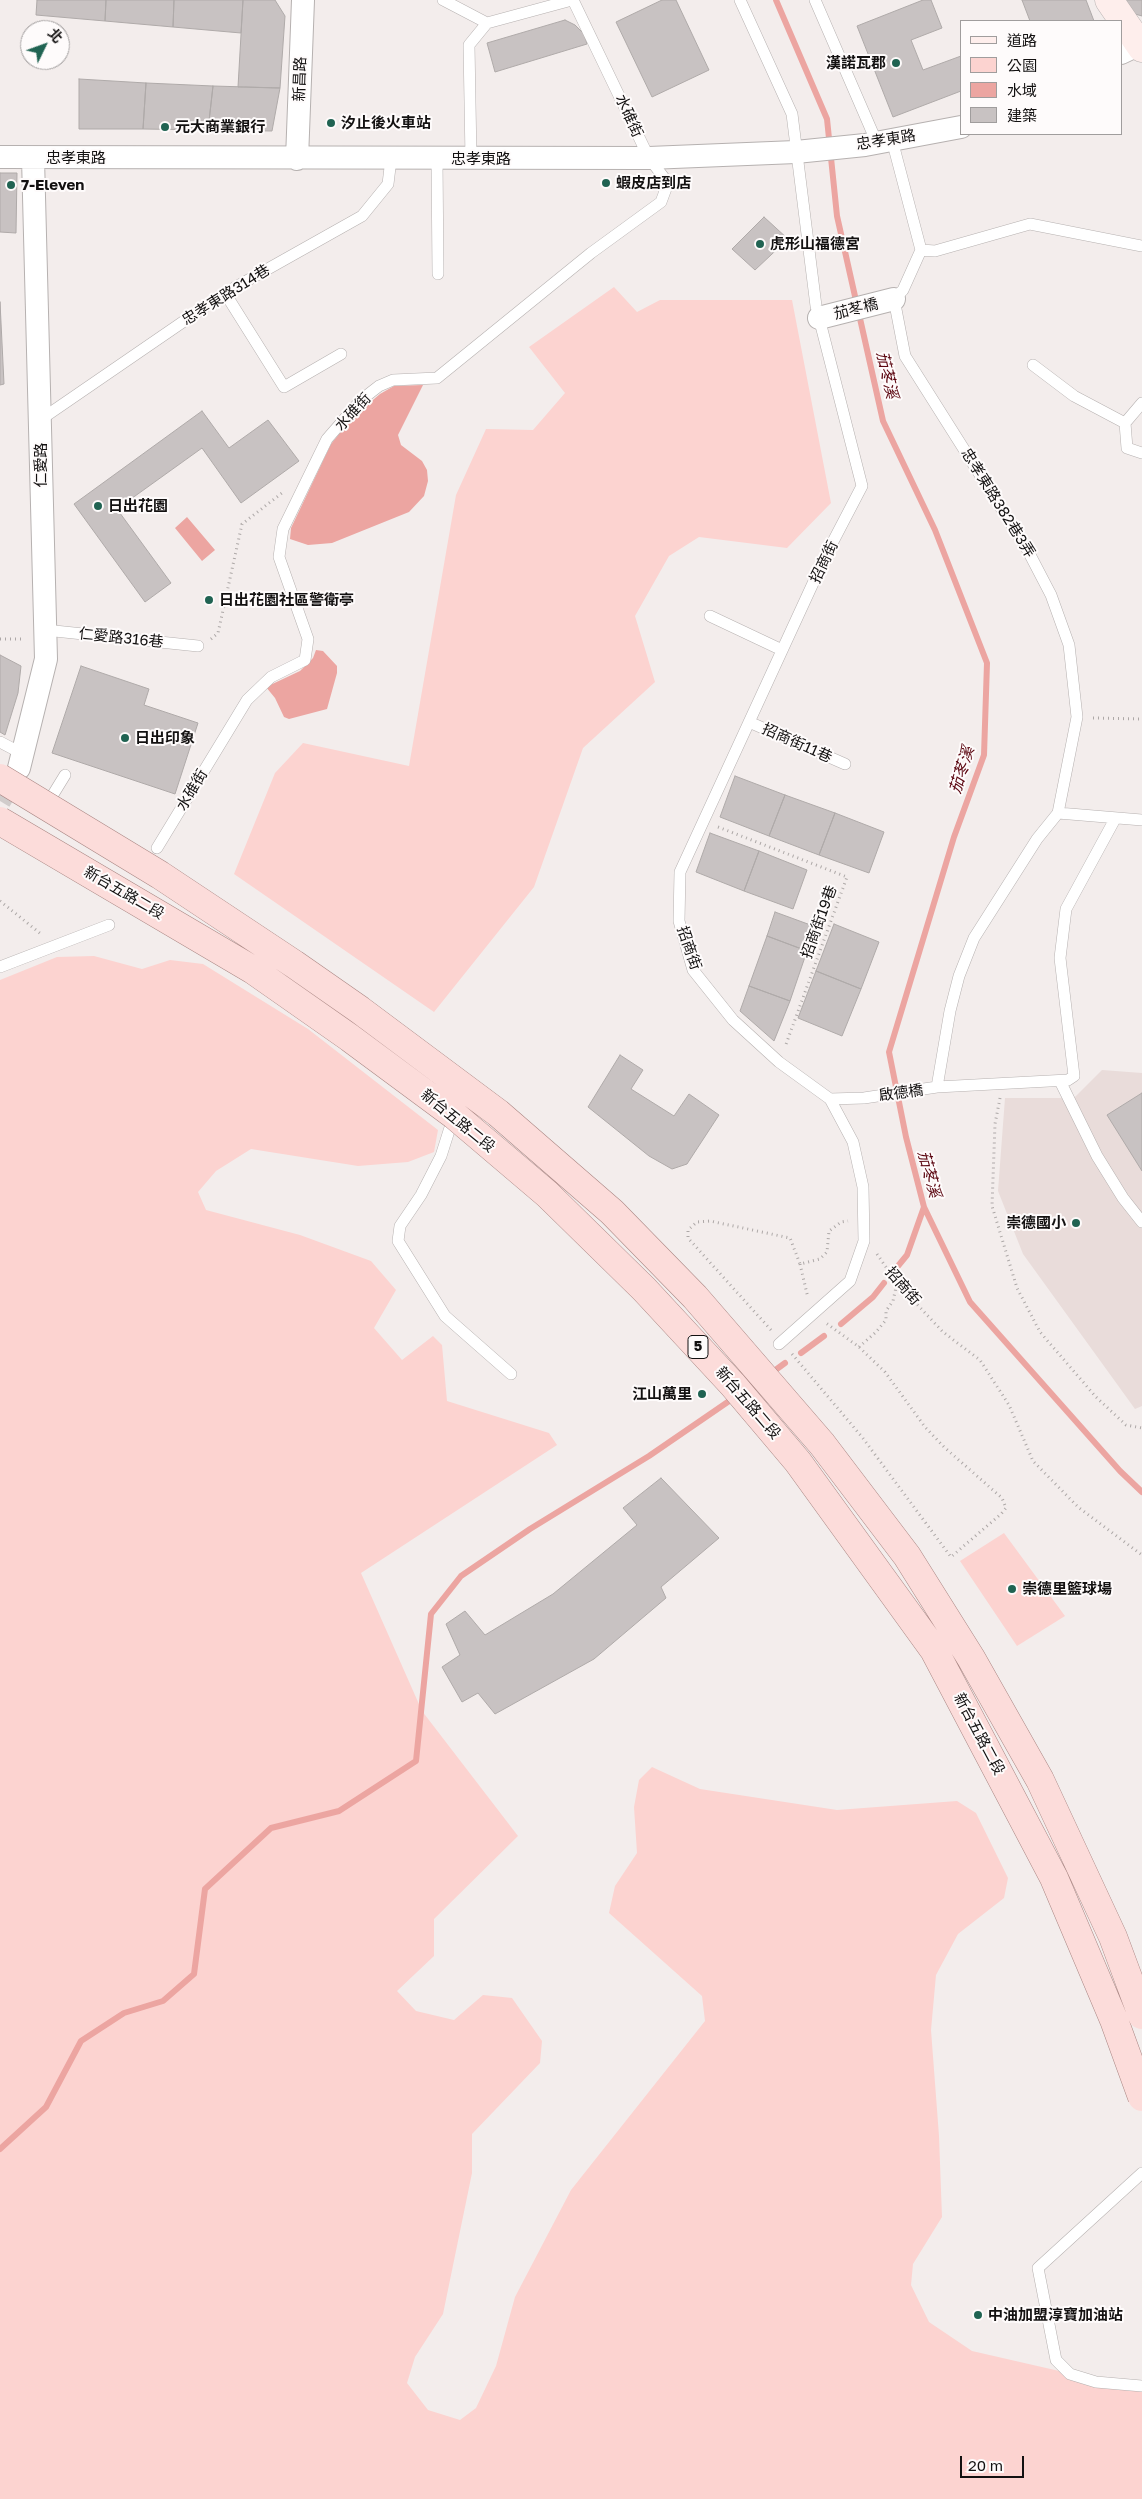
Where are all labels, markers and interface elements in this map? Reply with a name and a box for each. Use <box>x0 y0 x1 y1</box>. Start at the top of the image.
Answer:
north arrow <box>20 20 70 70</box>
legend <box>960 20 1122 135</box>
text: 北 <box>45 24 67 46</box>
text: 道路 <box>1007 31 1037 49</box>
place label: 漢諾瓦郡 <box>826 54 886 72</box>
street label: 新昌路 <box>290 56 310 102</box>
text: 公園 <box>1007 56 1037 74</box>
marker: 漢諾瓦郡 <box>890 57 902 69</box>
text: 水域 <box>1007 81 1037 99</box>
street label: 水碓街 <box>611 92 647 140</box>
text: 建築 <box>1007 106 1037 124</box>
place label: 汐止後火車站 <box>341 114 431 132</box>
marker: 汐止後火車站 <box>325 117 337 129</box>
place label: 元大商業銀行 <box>175 118 265 136</box>
marker: 元大商業銀行 <box>159 121 171 133</box>
street label: 忠孝東路 <box>855 126 917 154</box>
street label: 忠孝東路 <box>46 149 106 167</box>
street label: 忠孝東路 <box>451 150 511 168</box>
place label: 蝦皮店到店 <box>616 174 691 192</box>
place label: 7-Eleven <box>21 176 84 194</box>
marker: 蝦皮店到店 <box>600 177 612 189</box>
marker: 7-Eleven <box>5 179 17 191</box>
place label: 虎形山福德宮 <box>770 235 860 253</box>
marker: 虎形山福德宮 <box>754 238 766 250</box>
street label: 忠孝東路314巷 <box>179 261 273 329</box>
street label: 茄苳橋 <box>832 295 880 323</box>
water label: 茄苳溪 <box>872 349 902 401</box>
street label: 水碓街 <box>331 389 375 435</box>
street label: 仁愛路 <box>32 443 50 487</box>
street label: 忠孝東路382巷3弄 <box>957 445 1039 561</box>
place label: 日出花園 <box>108 497 168 515</box>
marker: 日出花園 <box>92 500 104 512</box>
street label: 招商街 <box>806 538 842 586</box>
place label: 日出花園社區警衛亭 <box>219 591 354 609</box>
marker: 日出花園社區警衛亭 <box>203 594 215 606</box>
street label: 仁愛路316巷 <box>78 625 164 651</box>
street label: 招商街11巷 <box>759 720 835 766</box>
place label: 日出印象 <box>135 729 195 747</box>
marker: 日出印象 <box>119 732 131 744</box>
water label: 茄苳溪 <box>946 744 978 796</box>
street label: 水碓街 <box>173 766 211 814</box>
street label: 新台五路二段 <box>81 863 167 923</box>
street label: 招商街19巷 <box>797 883 841 961</box>
street label: 招商街 <box>673 924 705 972</box>
street label: 啟德橋 <box>877 1081 925 1105</box>
street label: 新台五路二段 <box>417 1086 499 1156</box>
water label: 茄苳溪 <box>914 1148 944 1200</box>
place label: 崇德國小 <box>1006 1214 1066 1232</box>
marker: 崇德國小 <box>1070 1217 1082 1229</box>
street label: 招商街 <box>881 1263 925 1309</box>
road number: 5 <box>688 1335 708 1358</box>
street label: 新台五路二段 <box>712 1363 784 1443</box>
place label: 江山萬里 <box>632 1385 692 1403</box>
marker: 江山萬里 <box>696 1388 708 1400</box>
place label: 崇德里籃球場 <box>1022 1580 1112 1598</box>
marker: 崇德里籃球場 <box>1006 1583 1018 1595</box>
street label: 新台五路二段 <box>950 1690 1008 1778</box>
place label: 中油加盟淳寶加油站 <box>988 2306 1123 2324</box>
marker: 中油加盟淳寶加油站 <box>972 2309 984 2321</box>
scale bar <box>962 2446 1026 2478</box>
text: 20 m <box>968 2456 1003 2474</box>

